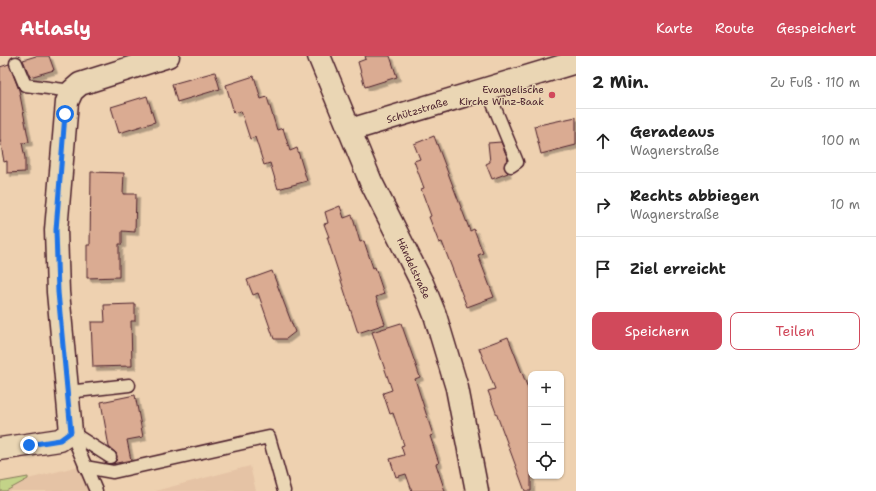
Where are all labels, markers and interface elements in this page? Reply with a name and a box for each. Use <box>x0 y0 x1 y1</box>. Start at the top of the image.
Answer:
text: Atlasly <box>20 16 91 41</box>
text: Karte <box>656 19 693 37</box>
text: Route <box>715 19 754 37</box>
text: Gespeichert <box>776 19 856 37</box>
text: 2 Min. <box>592 71 649 93</box>
text: Zu Fuß · 110 m <box>770 74 860 91</box>
place label: Evangelische Kirche Winz-Baak <box>459 83 544 108</box>
marker: Evangelische Kirche Winz-Baak <box>547 90 557 100</box>
street label: Schützstraße <box>385 95 450 126</box>
route start <box>56 105 74 123</box>
text: Geradeaus <box>630 122 715 142</box>
icon: ahead <box>592 130 614 152</box>
text: 100 m <box>821 132 860 149</box>
text: Wagnerstraße <box>630 142 719 159</box>
text: Rechts abbiegen <box>630 186 759 206</box>
icon: right <box>592 194 614 216</box>
text: 10 m <box>830 196 860 213</box>
text: Wagnerstraße <box>630 206 719 223</box>
street label: Händelstraße <box>394 236 434 301</box>
icon: arrive <box>592 258 614 280</box>
text: Ziel erreicht <box>630 259 726 279</box>
button: Speichern <box>592 312 722 350</box>
button: Teilen <box>730 312 860 350</box>
map controls <box>528 371 564 479</box>
button: + <box>528 371 564 407</box>
button: − <box>528 407 564 443</box>
route end <box>20 436 38 454</box>
button: locate <box>528 443 564 479</box>

